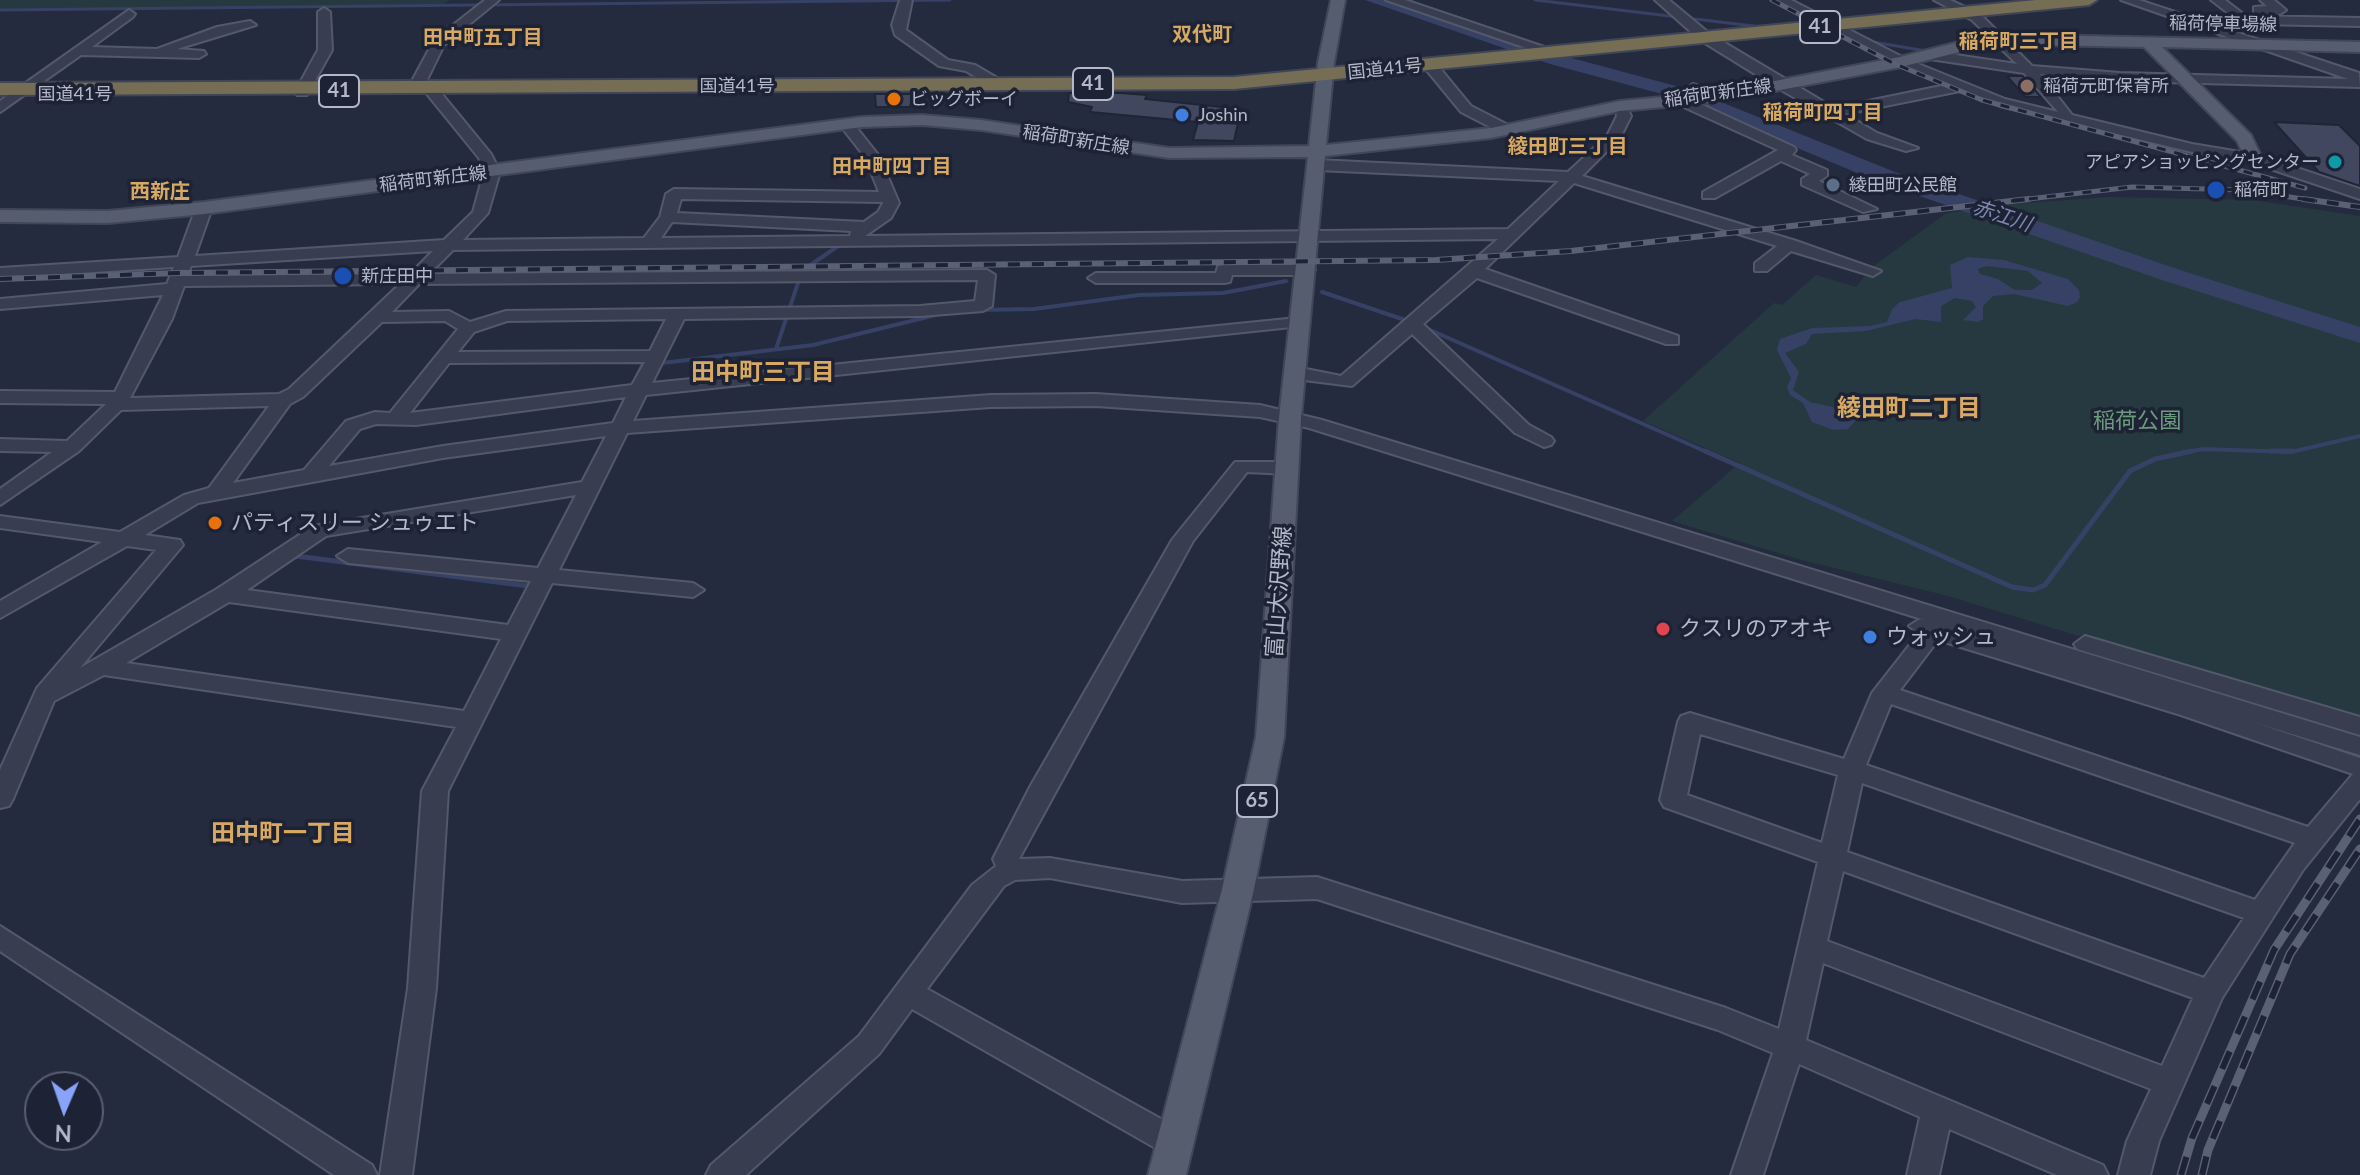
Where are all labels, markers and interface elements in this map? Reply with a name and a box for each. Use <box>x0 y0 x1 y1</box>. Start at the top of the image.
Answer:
road number: 41 <box>1800 11 1840 43</box>
street label: 稲荷停車場線 <box>2169 12 2277 36</box>
district label: 双代町 <box>1172 23 1232 47</box>
district label: 田中町五丁目 <box>423 26 543 50</box>
district label: 稲荷町三丁目 <box>1959 30 2079 54</box>
street label: 国道41号 <box>1347 54 1423 84</box>
road number: 41 <box>1073 68 1113 100</box>
road number: 41 <box>319 75 359 107</box>
street label: 国道41号 <box>700 75 774 97</box>
street label: 稲荷町新庄線 <box>1663 75 1773 111</box>
place label: 稲荷元町保育所 <box>2043 75 2169 97</box>
marker: 稲荷元町保育所 <box>2018 77 2036 95</box>
street label: 国道41号 <box>38 83 112 105</box>
place label: ビッグボーイ <box>910 88 1018 110</box>
marker: ビッグボーイ <box>885 90 903 108</box>
district label: 稲荷町四丁目 <box>1763 101 1883 125</box>
place label: Joshin <box>1198 104 1248 126</box>
marker: Joshin <box>1173 106 1191 124</box>
street label: 稲荷町新庄線 <box>1021 121 1131 159</box>
district label: 綾田町三丁目 <box>1508 135 1628 159</box>
place label: アピアショッピングセンター <box>2085 151 2319 173</box>
marker: アピアショッピングセンター <box>2326 153 2344 171</box>
district label: 田中町四丁目 <box>832 155 952 179</box>
street label: 稲荷町新庄線 <box>378 162 488 196</box>
place label: 綾田町公民館 <box>1849 174 1957 196</box>
marker: 綾田町公民館 <box>1824 176 1842 194</box>
marker: 稲荷町 <box>2205 179 2227 201</box>
place label: 稲荷町 <box>2234 179 2288 201</box>
district label: 西新庄 <box>130 180 190 204</box>
water label: 赤江川 <box>1970 195 2034 237</box>
marker: 新庄田中 <box>332 265 354 287</box>
place label: 新庄田中 <box>361 265 433 287</box>
district label: 田中町三丁目 <box>691 358 835 386</box>
district label: 綾田町二丁目 <box>1837 394 1981 422</box>
park label: 稲荷公園 <box>2093 408 2181 434</box>
place label: パティスリー シュゥエト <box>231 510 479 536</box>
marker: パティスリー シュゥエト <box>206 514 224 532</box>
street label: 富山大沢野線 <box>1261 525 1297 659</box>
place label: クスリのアオキ <box>1679 616 1833 642</box>
marker: クスリのアオキ <box>1654 620 1672 638</box>
place label: ウォッシュ <box>1886 624 1996 650</box>
marker: ウォッシュ <box>1861 628 1879 646</box>
road number: 65 <box>1237 785 1277 817</box>
district label: 田中町一丁目 <box>211 819 355 847</box>
north arrow <box>24 1071 104 1151</box>
text: N <box>54 1120 72 1147</box>

